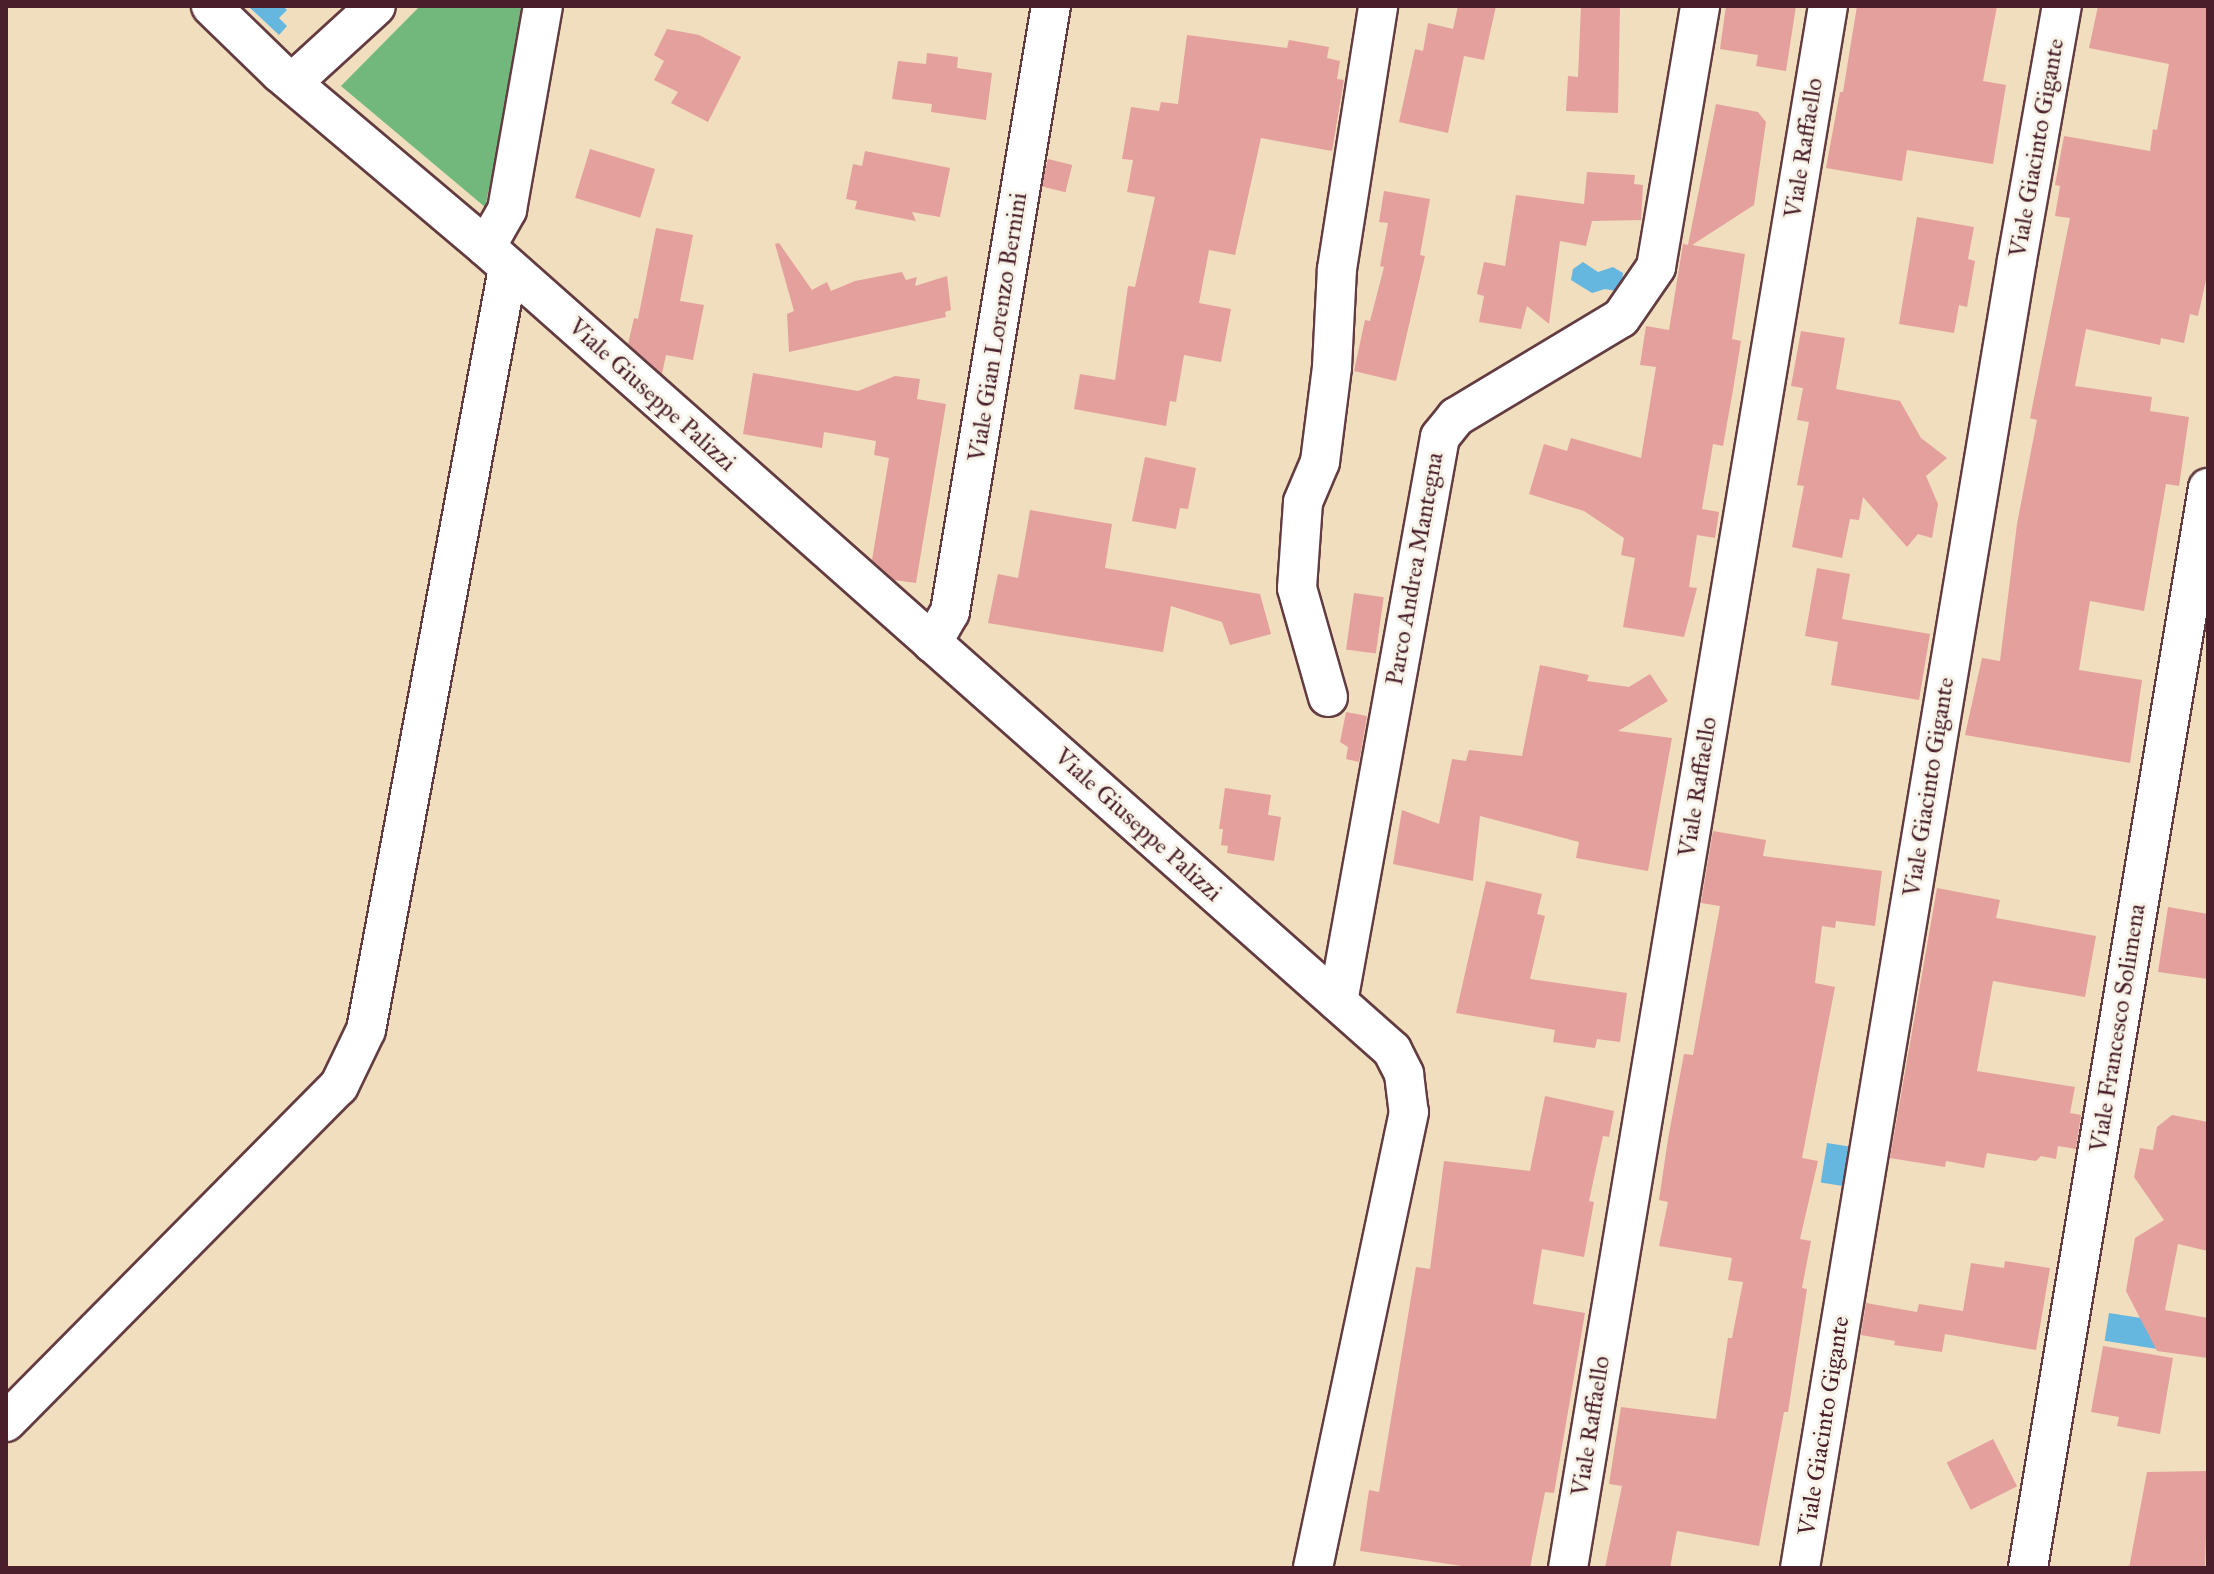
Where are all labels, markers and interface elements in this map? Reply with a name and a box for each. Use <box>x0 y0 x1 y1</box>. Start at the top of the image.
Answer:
street label: Viale Giacinto Gigante <box>2004 36 2070 260</box>
street label: Viale Raffaello <box>1779 76 1829 220</box>
street label: Viale Gian Lorenzo Bernini <box>963 191 1033 463</box>
street label: Viale Giuseppe Palizzi <box>562 312 742 478</box>
street label: Parco Andrea Mantegna <box>1380 450 1450 688</box>
street label: Viale Giacinto Gigante <box>1897 675 1961 899</box>
street label: Viale Raffaello <box>1673 715 1723 859</box>
street label: Viale Giuseppe Palizzi <box>1048 742 1228 908</box>
street label: Viale Francesco Solimena <box>2084 902 2152 1154</box>
street label: Viale Giacinto Gigante <box>1792 1314 1856 1538</box>
street label: Viale Raffaello <box>1566 1354 1616 1498</box>

